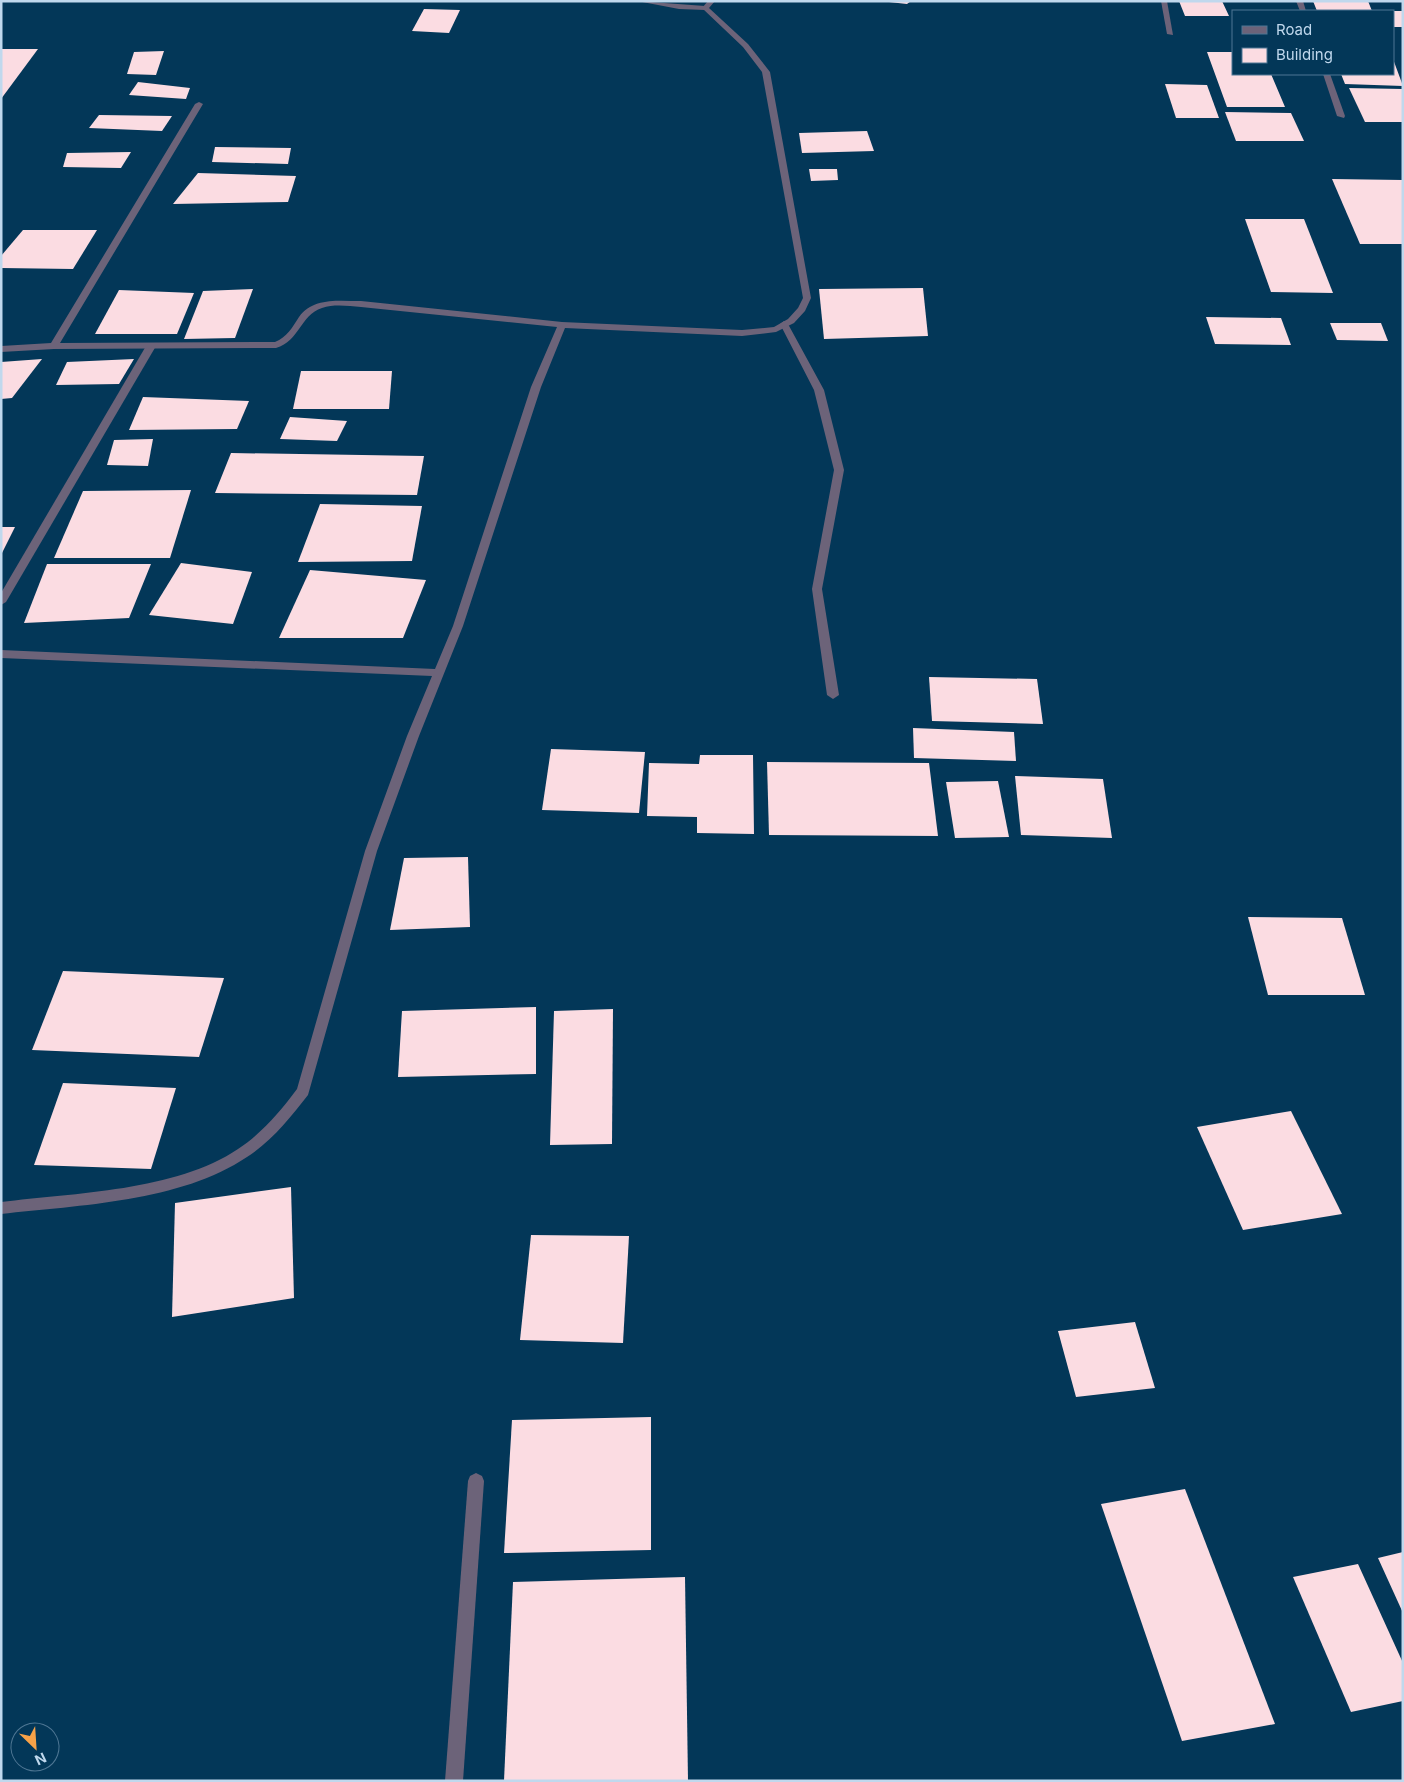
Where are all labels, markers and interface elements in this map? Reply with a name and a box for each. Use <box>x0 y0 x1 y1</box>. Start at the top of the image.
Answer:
legend <box>1232 10 1394 75</box>
text: Road <box>1276 20 1312 39</box>
text: Building <box>1276 45 1333 64</box>
north arrow <box>10 1722 60 1772</box>
text: N <box>32 1749 49 1769</box>

